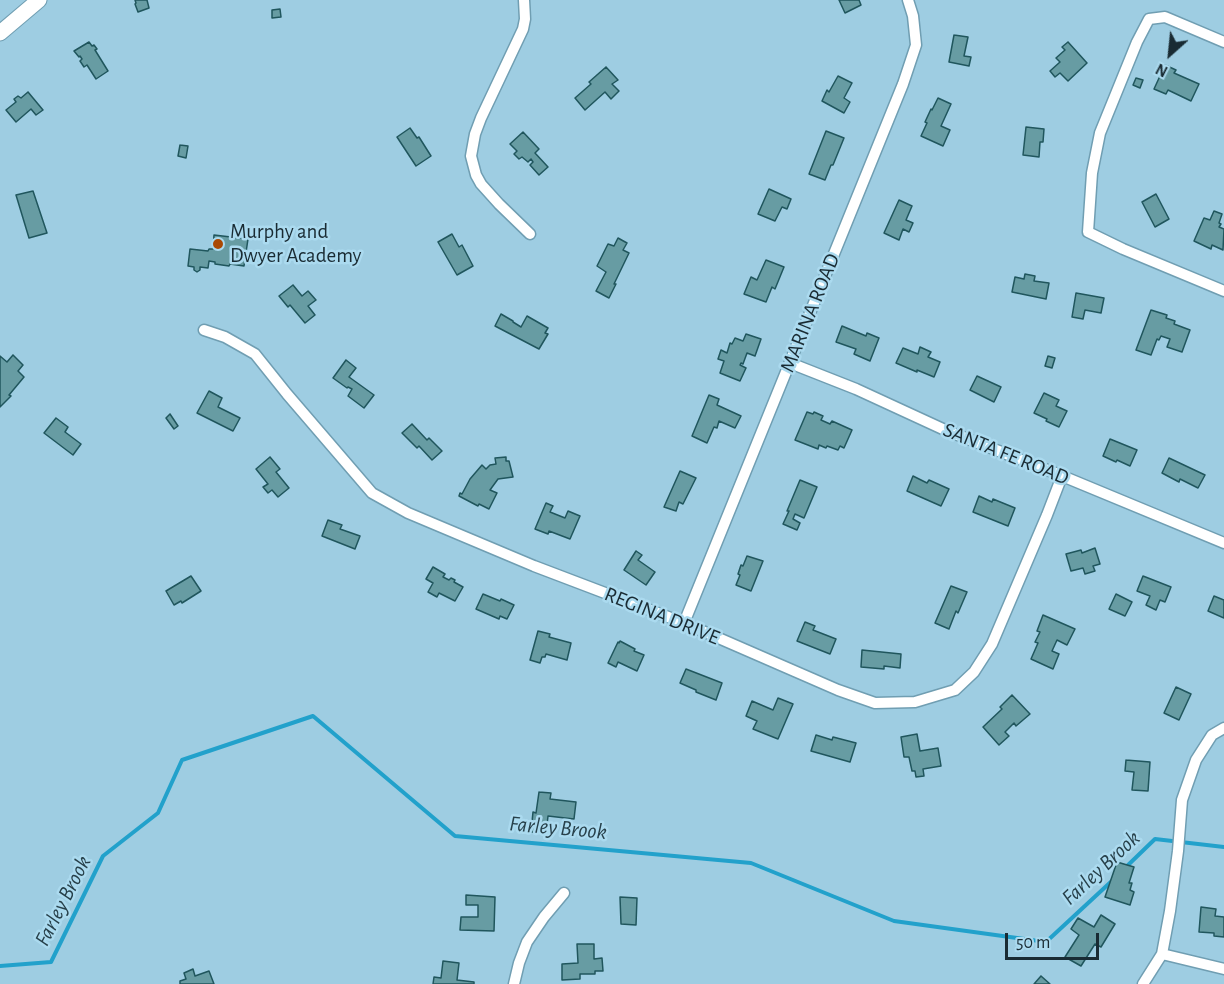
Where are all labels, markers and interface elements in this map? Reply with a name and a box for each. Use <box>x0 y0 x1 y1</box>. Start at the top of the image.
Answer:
north arrow <box>1140 24 1200 84</box>
text: N <box>1153 60 1170 80</box>
place label: Murphy and Dwyer Academy <box>230 219 362 269</box>
marker: Murphy and Dwyer Academy <box>211 237 225 251</box>
street label: MARINA ROAD <box>775 250 845 376</box>
street label: SANTA FE ROAD <box>939 417 1073 491</box>
street label: REGINA DRIVE <box>601 581 723 651</box>
water label: Farley Brook <box>508 811 608 845</box>
water label: Farley Brook <box>1056 825 1146 911</box>
water label: Farley Brook <box>29 852 97 950</box>
scale bar <box>1008 921 1102 959</box>
text: 50 m <box>1016 934 1050 952</box>

